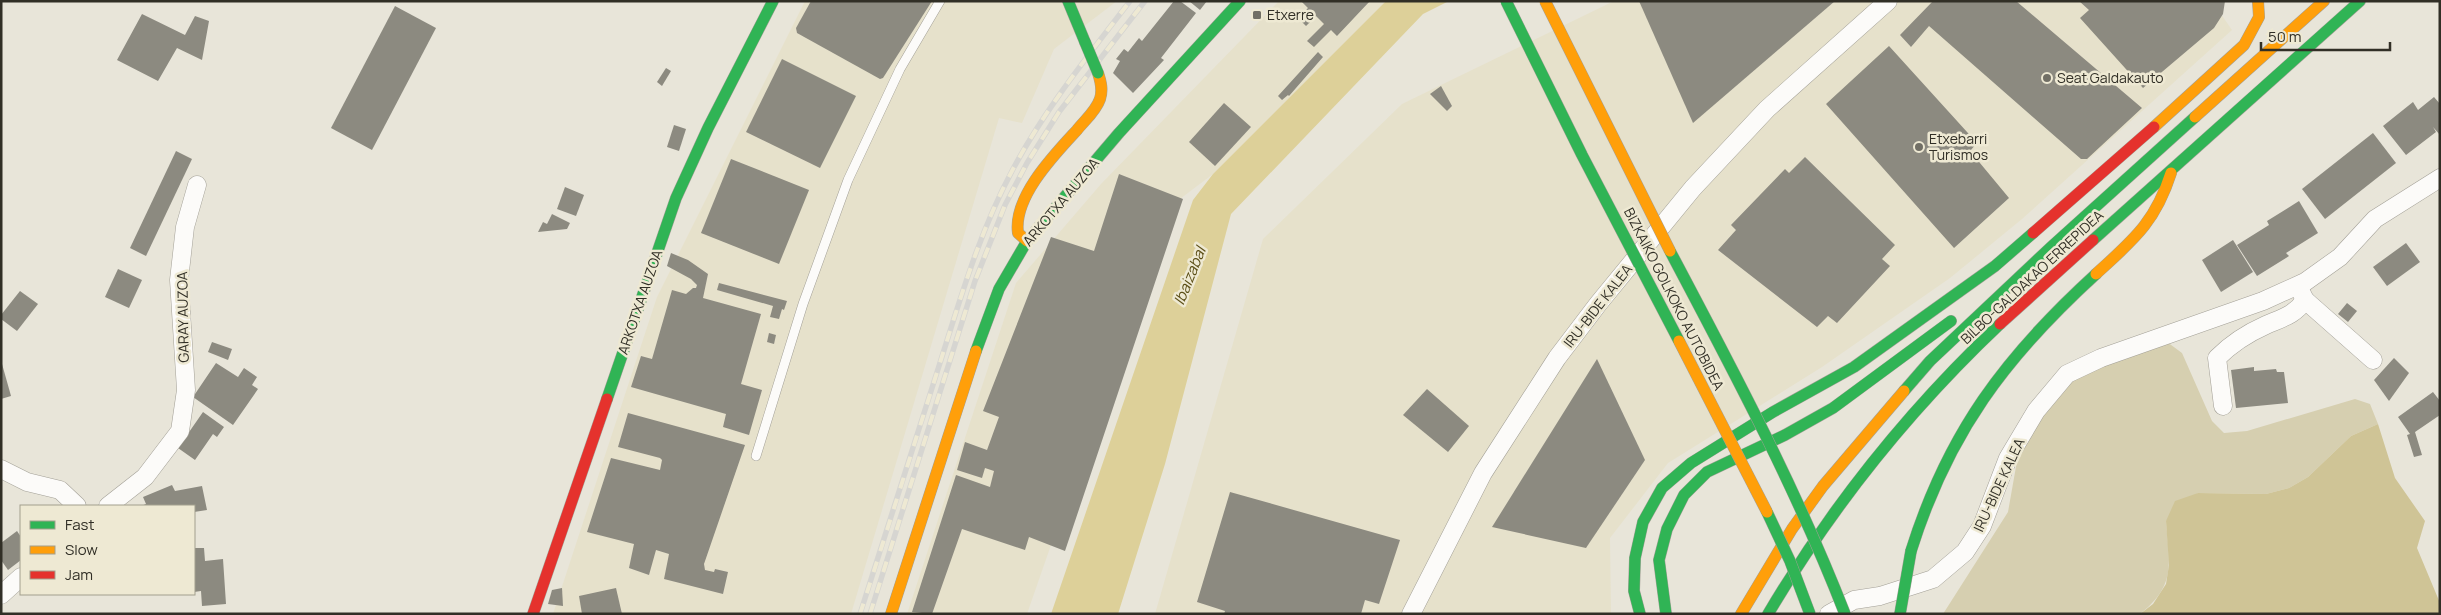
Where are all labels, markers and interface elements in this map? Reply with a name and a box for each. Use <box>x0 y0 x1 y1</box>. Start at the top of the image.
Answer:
place label: Etxerre <box>1267 5 1314 24</box>
marker: Etxerre <box>1251 9 1263 21</box>
scale bar <box>2261 20 2390 52</box>
text: 50 m <box>2268 26 2302 47</box>
place label: Seat Galdakauto <box>2057 68 2164 87</box>
marker: Seat Galdakauto <box>2041 72 2053 84</box>
place label: Etxebarri Turismos <box>1929 129 1988 164</box>
marker: Etxebarri Turismos <box>1913 141 1925 153</box>
street label: ARKOTXA AUZOA <box>1018 153 1103 250</box>
street label: BIZKAIKO GOLKOKO AUTOBIDEA <box>1620 204 1729 393</box>
street label: BILBO-GALDAKAO ERREPIDEA <box>1956 205 2107 348</box>
water label: Ibaizabal <box>1168 241 1212 308</box>
street label: ARKOTXA AUZOA <box>613 247 666 357</box>
street label: IRU-BIDE KALEA <box>1559 260 1636 351</box>
street label: GARAY AUZOA <box>172 271 193 363</box>
street label: IRU-BIDE KALEA <box>1969 435 2029 535</box>
legend <box>20 505 195 595</box>
text: Fast <box>65 514 94 535</box>
text: Slow <box>65 539 98 560</box>
text: Jam <box>65 564 93 585</box>

